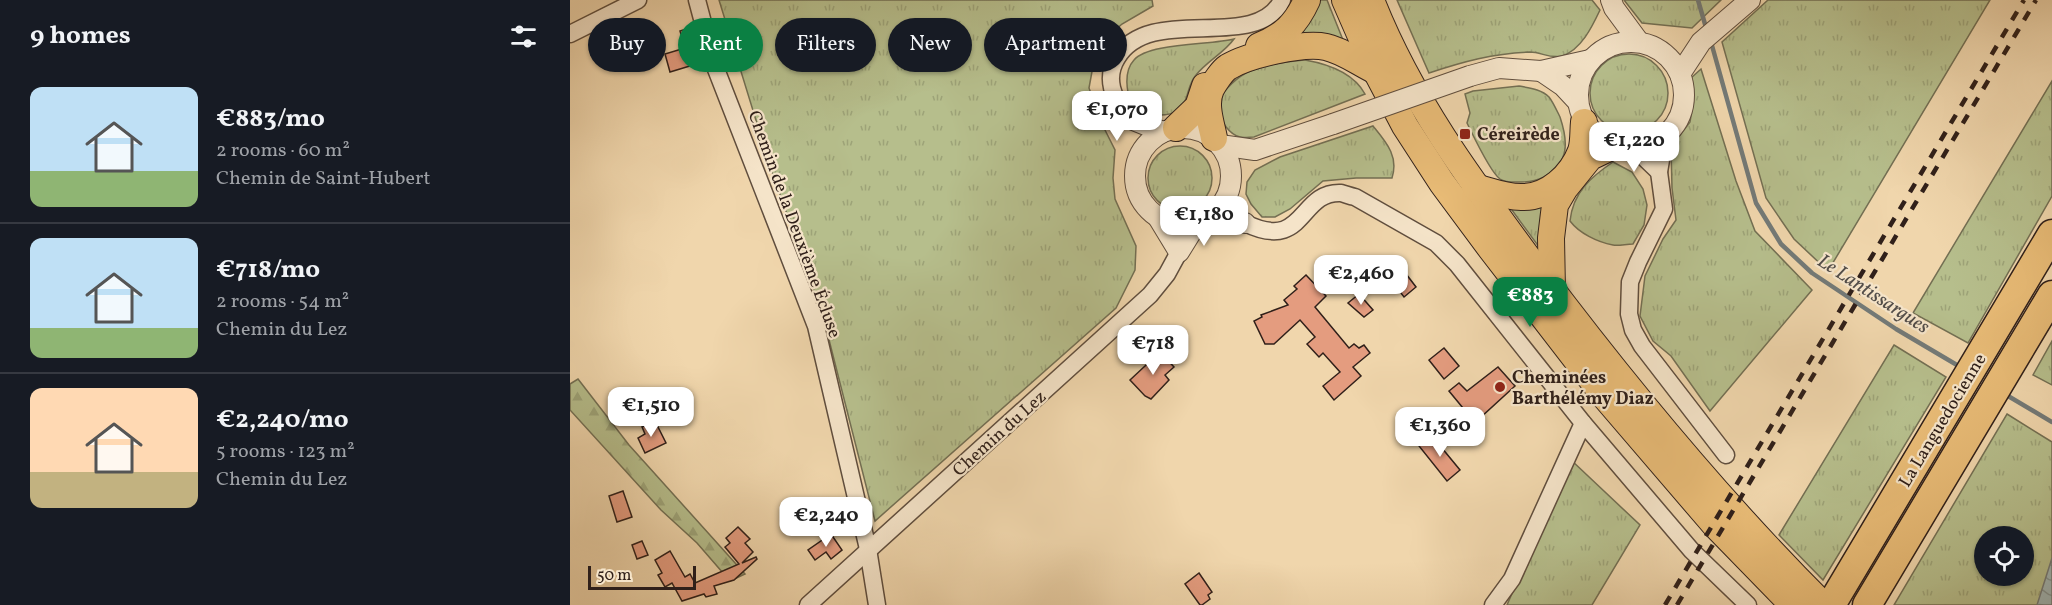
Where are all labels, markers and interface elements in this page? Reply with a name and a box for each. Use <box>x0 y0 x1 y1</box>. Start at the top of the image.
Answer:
text: 9 homes <box>30 18 131 54</box>
chip: Buy <box>588 18 666 72</box>
chip: Rent <box>678 18 763 72</box>
chip: Filters <box>775 18 876 72</box>
chip: New <box>888 18 972 72</box>
chip: Apartment <box>984 18 1127 72</box>
icon: filters <box>507 20 540 53</box>
pin: €1,070 <box>1068 91 1166 142</box>
text: €1,070 <box>1086 96 1148 124</box>
text: €883/mo <box>216 101 325 137</box>
street label: Chemin de la Deuxième Écluse <box>741 107 846 342</box>
icon: home <box>78 111 150 183</box>
pin: €1,220 <box>1585 122 1683 173</box>
place label: Céreirède <box>1477 123 1560 148</box>
marker: Céreirède <box>1458 127 1472 141</box>
text: €1,220 <box>1603 127 1665 155</box>
text: 2 rooms · 60 m² <box>216 137 350 165</box>
text: Chemin de Saint-Hubert <box>216 165 430 193</box>
pin: €1,180 <box>1155 196 1253 247</box>
text: €1,180 <box>1174 201 1234 229</box>
water label: Le Lantissargues <box>1811 248 1935 342</box>
text: €718/mo <box>216 252 320 288</box>
pin: €2,460 <box>1312 255 1410 306</box>
text: €2,460 <box>1328 260 1394 288</box>
icon: home <box>78 262 150 334</box>
pin: €883 <box>1494 277 1566 328</box>
text: €883 <box>1507 282 1553 310</box>
text: 2 rooms · 54 m² <box>216 288 349 316</box>
text: Chemin du Lez <box>216 316 347 344</box>
pin: €718 <box>1117 325 1189 376</box>
text: €718 <box>1131 330 1175 358</box>
street label: La Languedocienne <box>1893 349 1993 492</box>
place label: Cheminées Barthélémy Diaz <box>1512 366 1654 412</box>
marker: Cheminées Barthélémy Diaz <box>1493 380 1507 394</box>
street label: Chemin du Lez <box>948 385 1052 483</box>
pin: €1,510 <box>602 387 700 438</box>
text: €1,510 <box>622 392 680 420</box>
text: €2,240/mo <box>216 402 349 438</box>
pin: €1,360 <box>1391 407 1489 458</box>
icon: home <box>78 412 150 484</box>
text: €1,360 <box>1409 412 1471 440</box>
text: 5 rooms · 123 m² <box>216 438 355 466</box>
text: Chemin du Lez <box>216 466 347 494</box>
pin: €2,240 <box>777 497 875 548</box>
text: €2,240 <box>793 502 859 530</box>
map controls <box>1974 526 2034 586</box>
button: locate <box>1974 526 2034 586</box>
scale bar <box>588 563 696 590</box>
text: 50 m <box>597 565 631 587</box>

